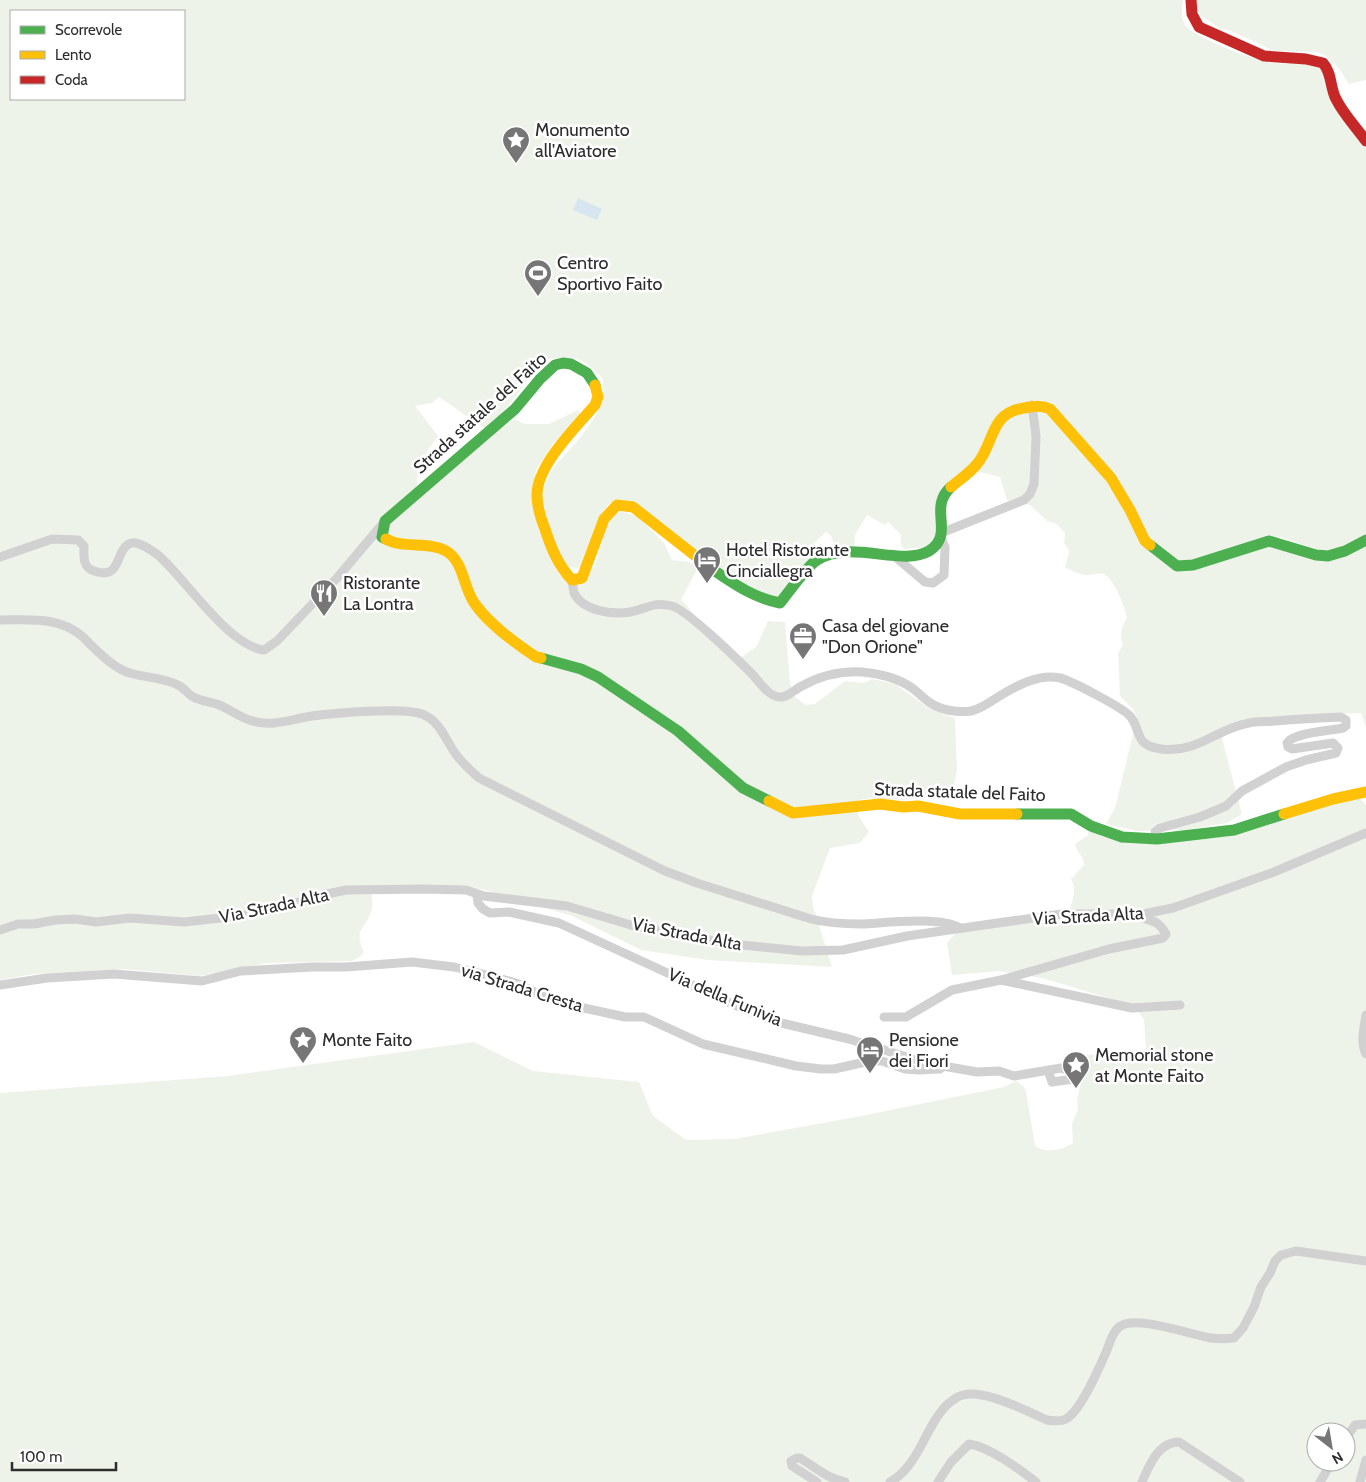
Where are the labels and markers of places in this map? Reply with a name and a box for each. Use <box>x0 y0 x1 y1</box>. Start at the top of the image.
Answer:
place label: Monumento all'Aviatore <box>535 119 630 162</box>
place icon: Monumento all'Aviatore <box>501 125 531 164</box>
place label: Centro Sportivo Faito <box>557 252 662 295</box>
sports icon: Centro Sportivo Faito <box>523 258 553 297</box>
place label: Hotel Ristorante Cinciallegra <box>726 539 849 582</box>
hotel icon: Hotel Ristorante Cinciallegra <box>692 545 722 584</box>
place label: Ristorante La Lontra <box>343 572 420 615</box>
restaurant icon: Ristorante La Lontra <box>309 578 339 617</box>
place label: Casa del giovane "Don Orione" <box>822 615 949 658</box>
office icon: Casa del giovane "Don Orione" <box>788 621 818 660</box>
place icon: Monte Faito <box>288 1025 318 1064</box>
place label: Monte Faito <box>322 1029 412 1051</box>
place label: Pensione dei Fiori <box>889 1029 959 1072</box>
hotel icon: Pensione dei Fiori <box>855 1035 885 1074</box>
place label: Memorial stone at Monte Faito <box>1095 1044 1213 1087</box>
place icon: Memorial stone at Monte Faito <box>1061 1050 1091 1089</box>

